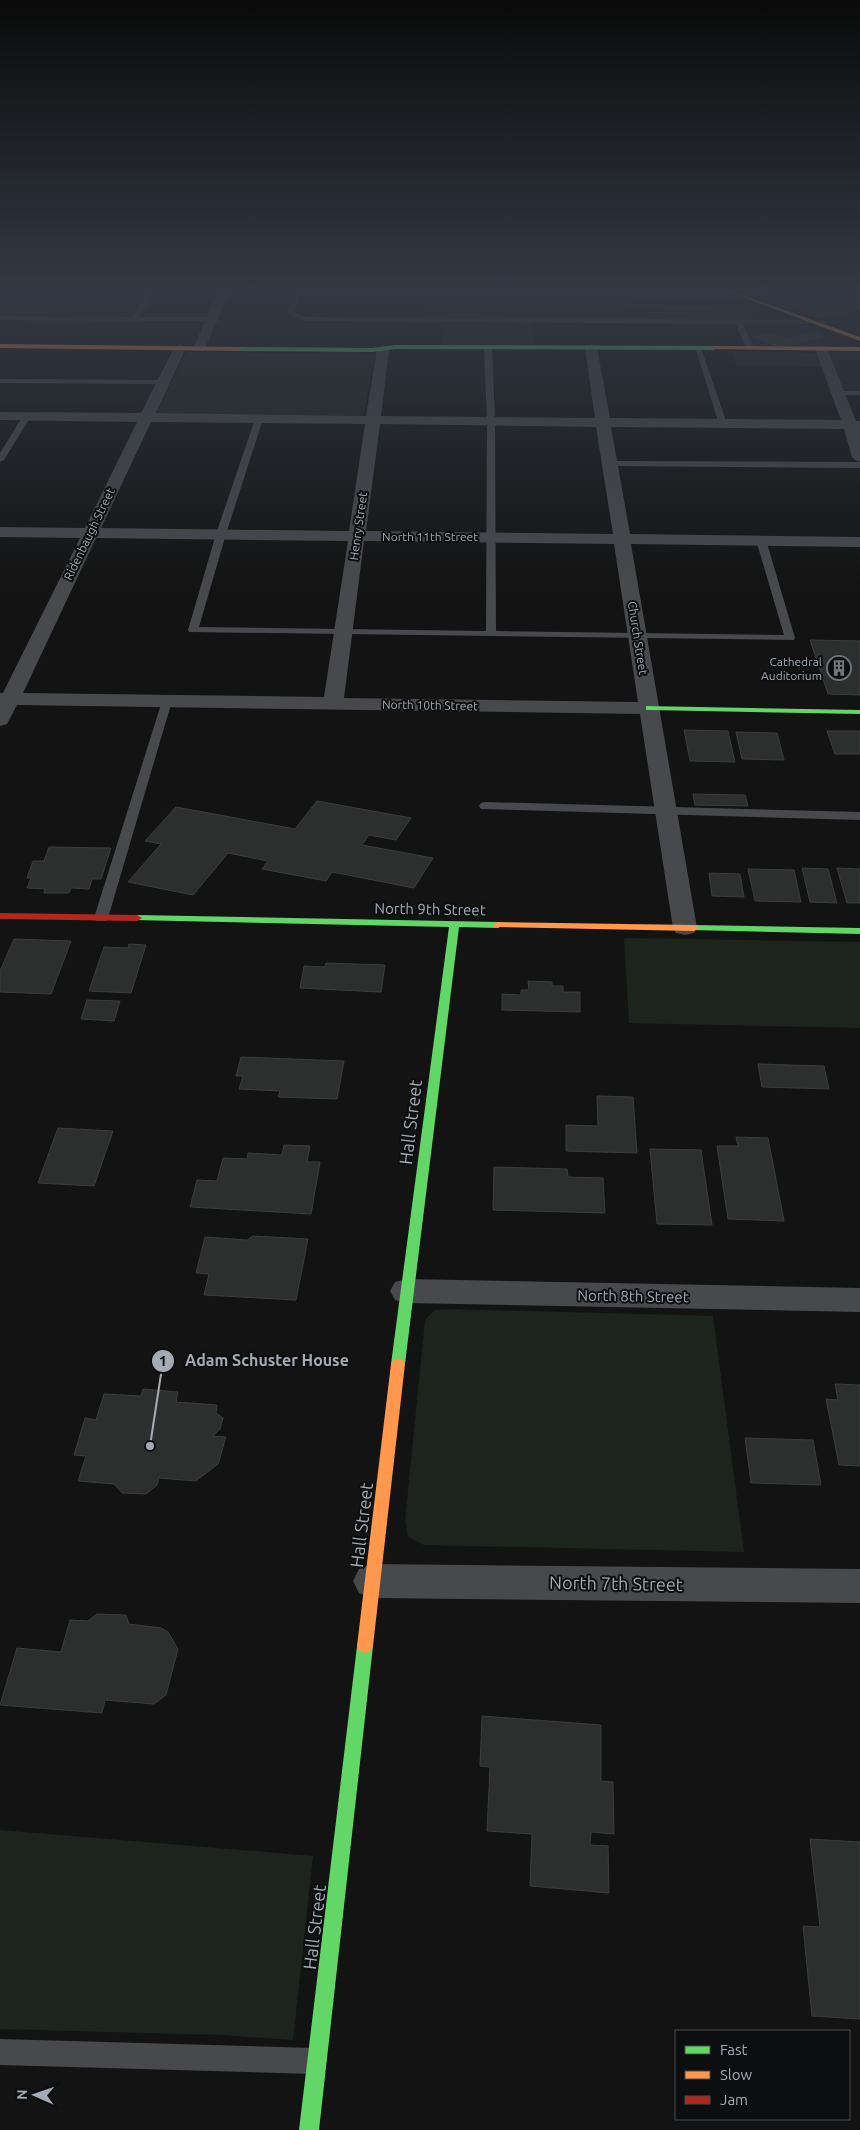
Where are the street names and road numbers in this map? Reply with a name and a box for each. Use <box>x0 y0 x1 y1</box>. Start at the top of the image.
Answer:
street label: Ridenbaugh Street <box>61 486 117 582</box>
street label: Henry Street <box>347 491 369 561</box>
street label: North 11th Street <box>382 530 478 543</box>
street label: Church Street <box>626 600 650 676</box>
street label: North 10th Street <box>382 698 478 712</box>
street label: North 9th Street <box>374 900 486 918</box>
street label: Hall Street <box>395 1078 425 1166</box>
street label: North 8th Street <box>577 1287 689 1305</box>
street label: Hall Street <box>346 1481 376 1569</box>
street label: North 7th Street <box>549 1572 683 1594</box>
street label: Hall Street <box>299 1883 329 1971</box>

